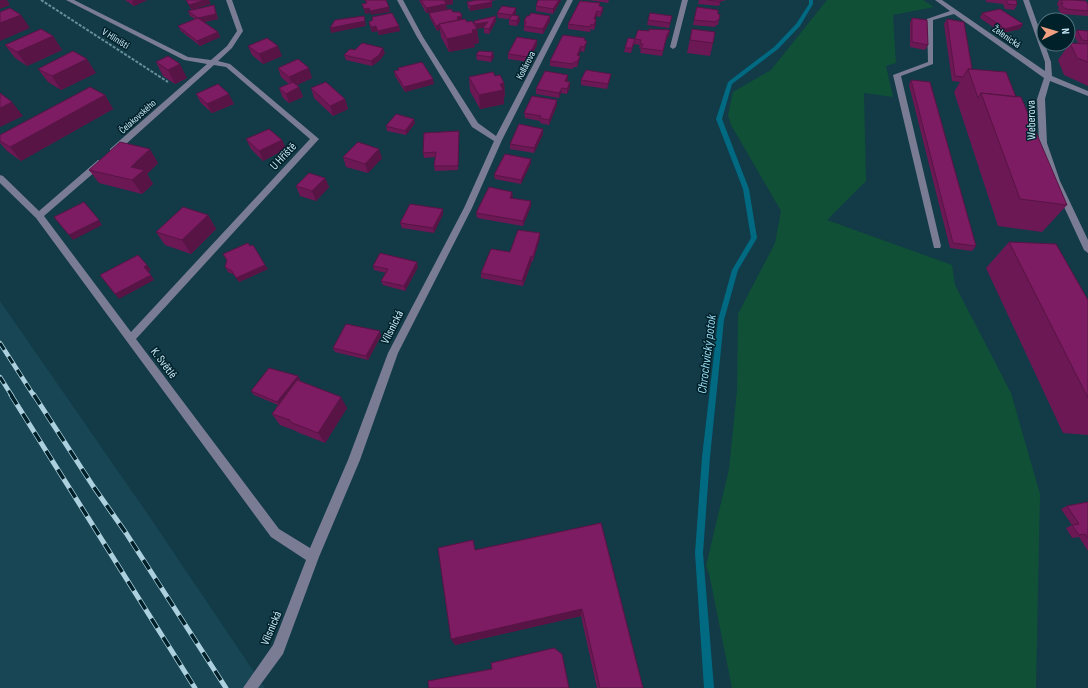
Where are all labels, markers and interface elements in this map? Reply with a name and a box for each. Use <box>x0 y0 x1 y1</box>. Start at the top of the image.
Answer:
north arrow <box>1036 12 1076 52</box>
street label: Želenická <box>990 23 1023 51</box>
street label: V Hliništi <box>100 26 131 52</box>
text: N <box>1059 28 1072 35</box>
street label: Kollárova <box>514 49 538 82</box>
street label: Čelakovského <box>117 97 159 137</box>
street label: Weberova <box>1024 100 1039 140</box>
street label: U Hřiště <box>267 139 300 173</box>
street label: Vilsnická <box>378 308 407 346</box>
water label: Chrochvický potok <box>694 313 720 395</box>
street label: K. Světlé <box>147 345 180 382</box>
street label: Vilsnická <box>258 609 285 647</box>

